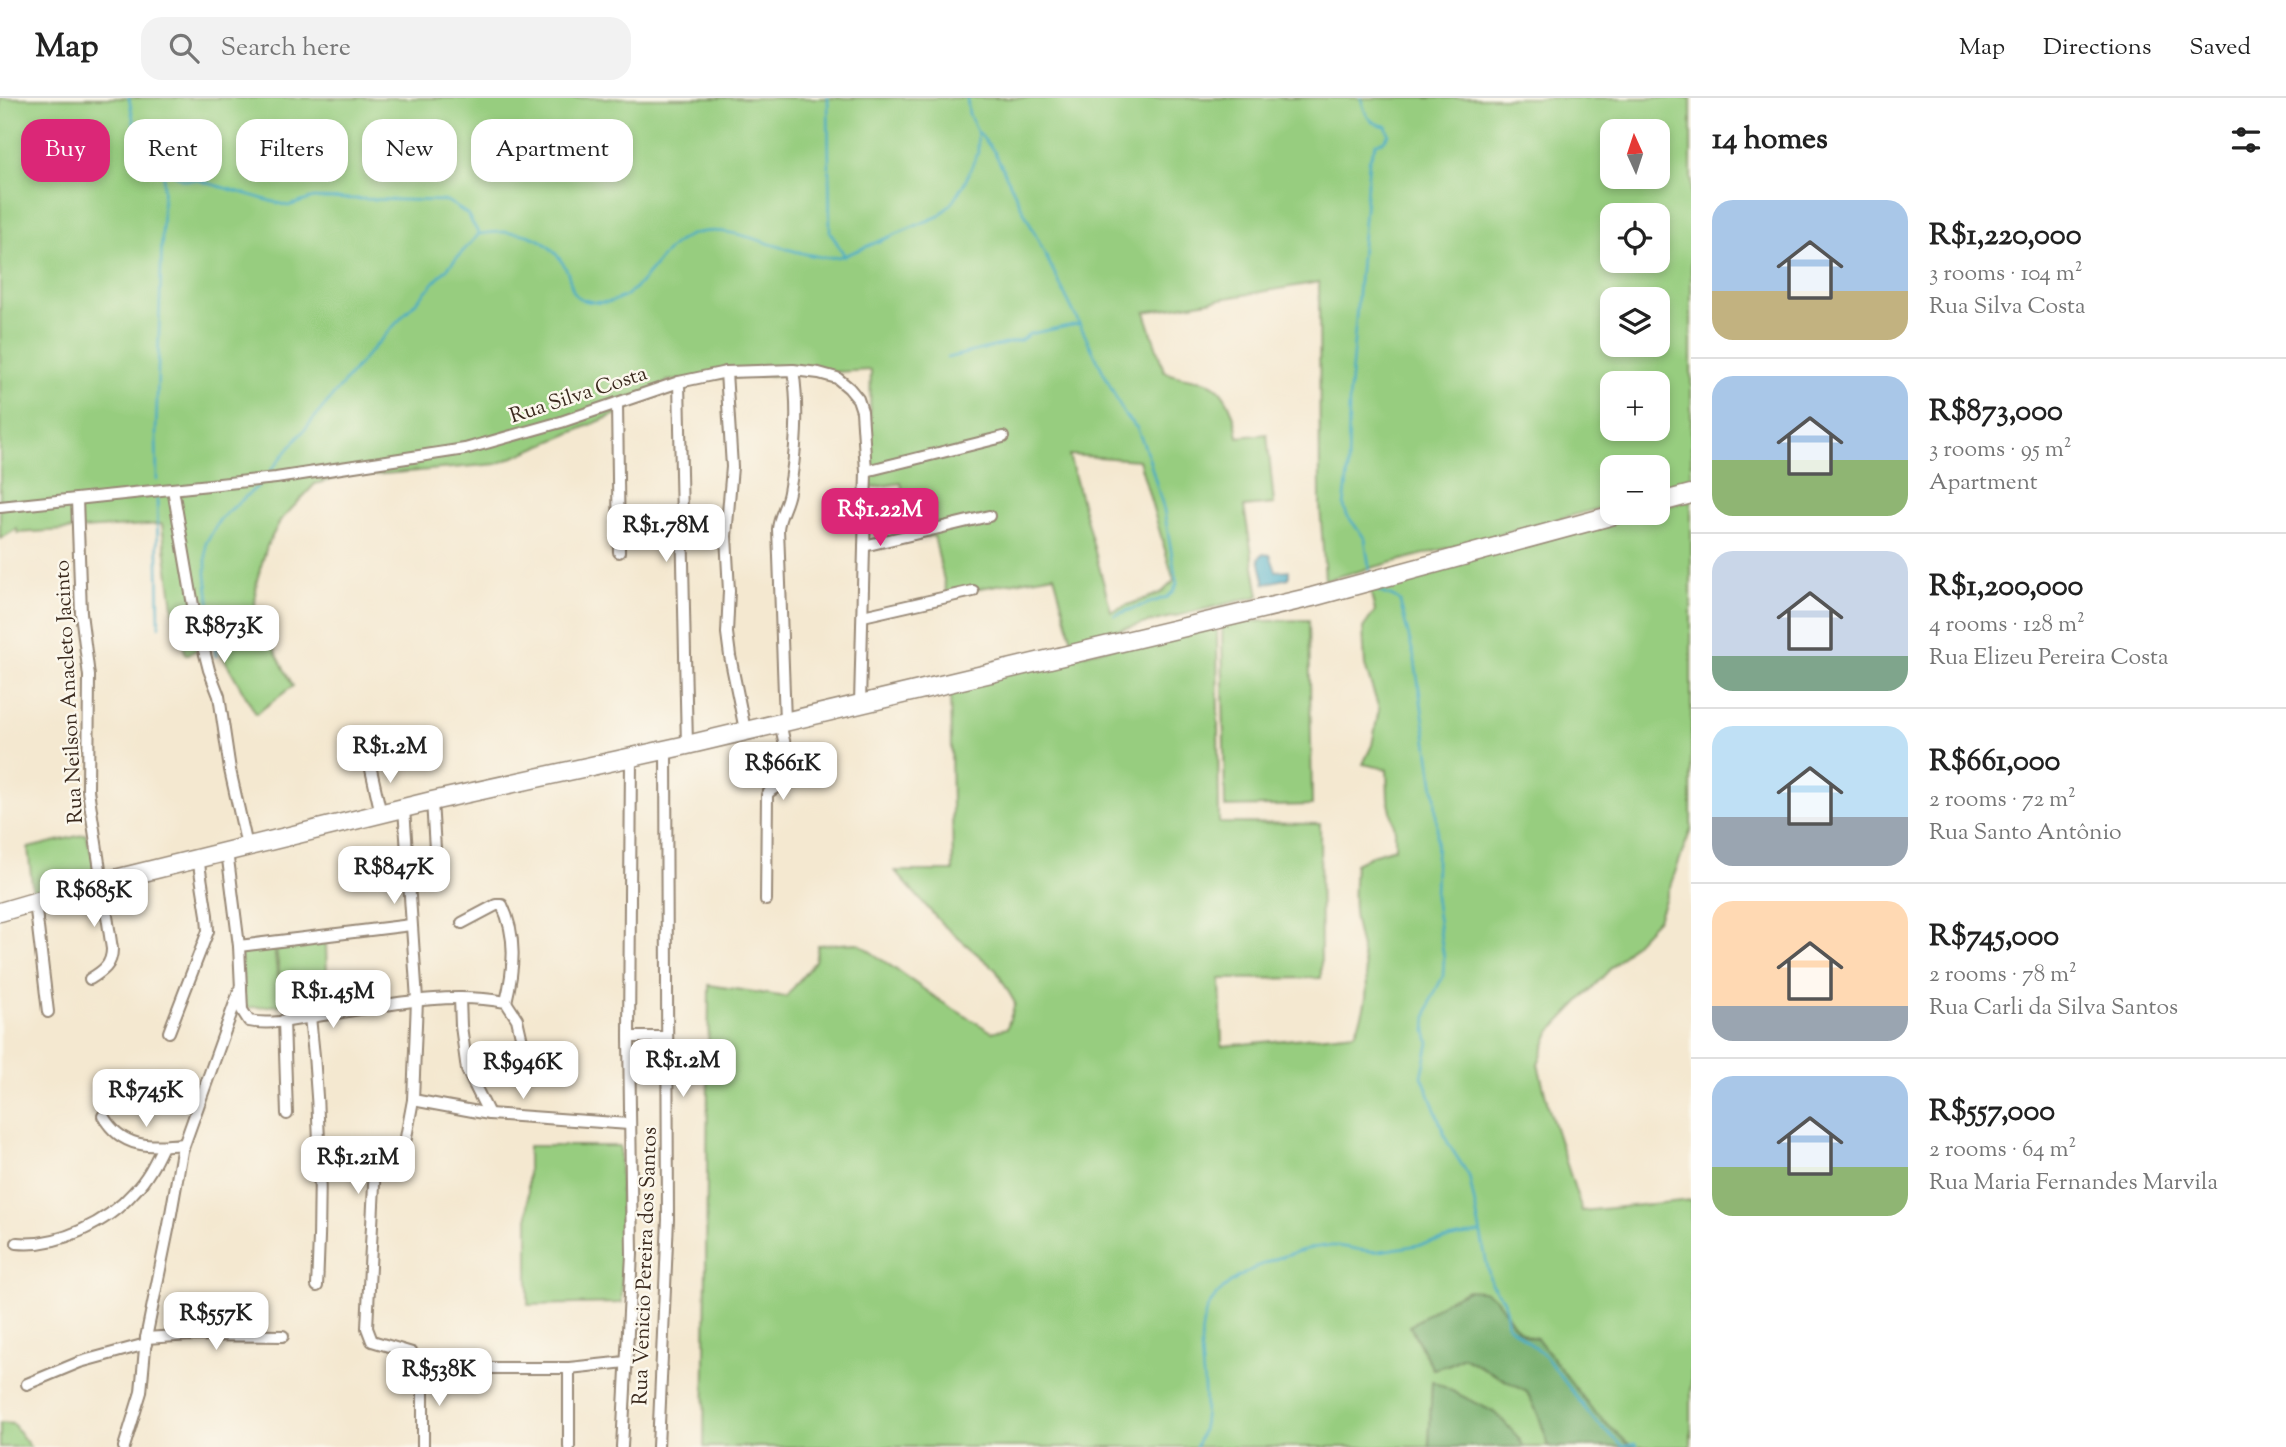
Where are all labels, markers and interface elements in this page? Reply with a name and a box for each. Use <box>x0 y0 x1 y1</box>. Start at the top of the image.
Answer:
search box <box>141 17 631 80</box>
text: Map <box>35 24 99 72</box>
icon: search <box>165 29 203 67</box>
text: Search here <box>221 30 351 67</box>
text: Map <box>1959 31 2005 65</box>
text: Directions <box>2043 31 2151 65</box>
text: Saved <box>2189 31 2251 65</box>
chip: Buy <box>21 119 110 182</box>
chip: Rent <box>124 119 222 182</box>
chip: Filters <box>236 119 348 182</box>
chip: New <box>362 119 457 182</box>
chip: Apartment <box>471 119 633 182</box>
north arrow <box>1600 119 1670 189</box>
map controls <box>1600 119 1670 525</box>
text: 14 homes <box>1712 119 1828 162</box>
icon: filters <box>2227 121 2265 159</box>
button: locate <box>1600 203 1670 273</box>
text: R$1,220,000 <box>1929 215 2082 258</box>
icon: home <box>1768 228 1852 312</box>
text: 3 rooms · 104 m² <box>1929 258 2083 291</box>
button: layers <box>1600 287 1670 357</box>
text: Rua Silva Costa <box>1929 291 2086 324</box>
street label: Rua Silva Costa <box>506 359 652 432</box>
button: + <box>1600 371 1670 441</box>
text: R$873,000 <box>1929 391 2063 434</box>
icon: home <box>1768 404 1852 488</box>
text: 3 rooms · 95 m² <box>1929 434 2072 467</box>
button: − <box>1600 455 1670 525</box>
text: Apartment <box>1929 467 2038 500</box>
pin: R$1.22M <box>815 489 945 548</box>
text: R$1.22M <box>837 494 923 527</box>
pin: R$1.78M <box>601 504 731 564</box>
text: R$1.78M <box>623 510 709 543</box>
street label: Rua Neilson Anacleto Jacinto <box>48 559 92 824</box>
text: R$1,200,000 <box>1929 566 2083 609</box>
icon: home <box>1768 579 1852 663</box>
pin: R$873K <box>167 606 281 665</box>
text: 4 rooms · 128 m² <box>1929 609 2085 642</box>
text: R$873K <box>185 611 263 644</box>
text: Rua Elizeu Pereira Costa <box>1929 642 2169 675</box>
pin: R$1.2M <box>333 726 447 785</box>
text: R$1.2M <box>353 731 427 764</box>
text: R$661,000 <box>1929 741 2061 784</box>
pin: R$661K <box>726 742 840 802</box>
text: R$661K <box>745 748 821 781</box>
icon: home <box>1768 754 1852 838</box>
text: 2 rooms · 72 m² <box>1929 784 2076 817</box>
text: Rua Santo Antônio <box>1929 817 2122 850</box>
pin: R$847K <box>337 846 451 906</box>
text: R$847K <box>354 852 434 885</box>
pin: R$685K <box>37 870 151 929</box>
text: R$685K <box>56 875 132 908</box>
text: R$745,000 <box>1929 916 2059 959</box>
icon: home <box>1768 929 1852 1013</box>
text: 2 rooms · 78 m² <box>1929 959 2077 992</box>
pin: R$1.45M <box>268 970 398 1030</box>
text: R$1.45M <box>292 976 374 1009</box>
text: Rua Carli da Silva Santos <box>1929 992 2178 1025</box>
pin: R$1.2M <box>626 1040 740 1099</box>
pin: R$946K <box>466 1042 580 1101</box>
text: R$1.2M <box>646 1045 720 1078</box>
text: R$946K <box>483 1047 563 1080</box>
pin: R$745K <box>89 1070 203 1129</box>
text: R$745K <box>109 1075 183 1108</box>
text: R$557,000 <box>1929 1091 2055 1134</box>
icon: home <box>1768 1104 1852 1188</box>
street label: Rua Venicio Pereira dos Santos <box>626 1126 666 1406</box>
text: 2 rooms · 64 m² <box>1929 1134 2076 1167</box>
pin: R$1.21M <box>293 1136 423 1196</box>
text: R$1.21M <box>317 1142 399 1175</box>
text: Rua Maria Fernandes Marvila <box>1929 1167 2218 1200</box>
pin: R$557K <box>159 1292 273 1352</box>
text: R$557K <box>180 1298 252 1331</box>
pin: R$538K <box>382 1348 496 1408</box>
text: R$538K <box>402 1354 476 1387</box>

